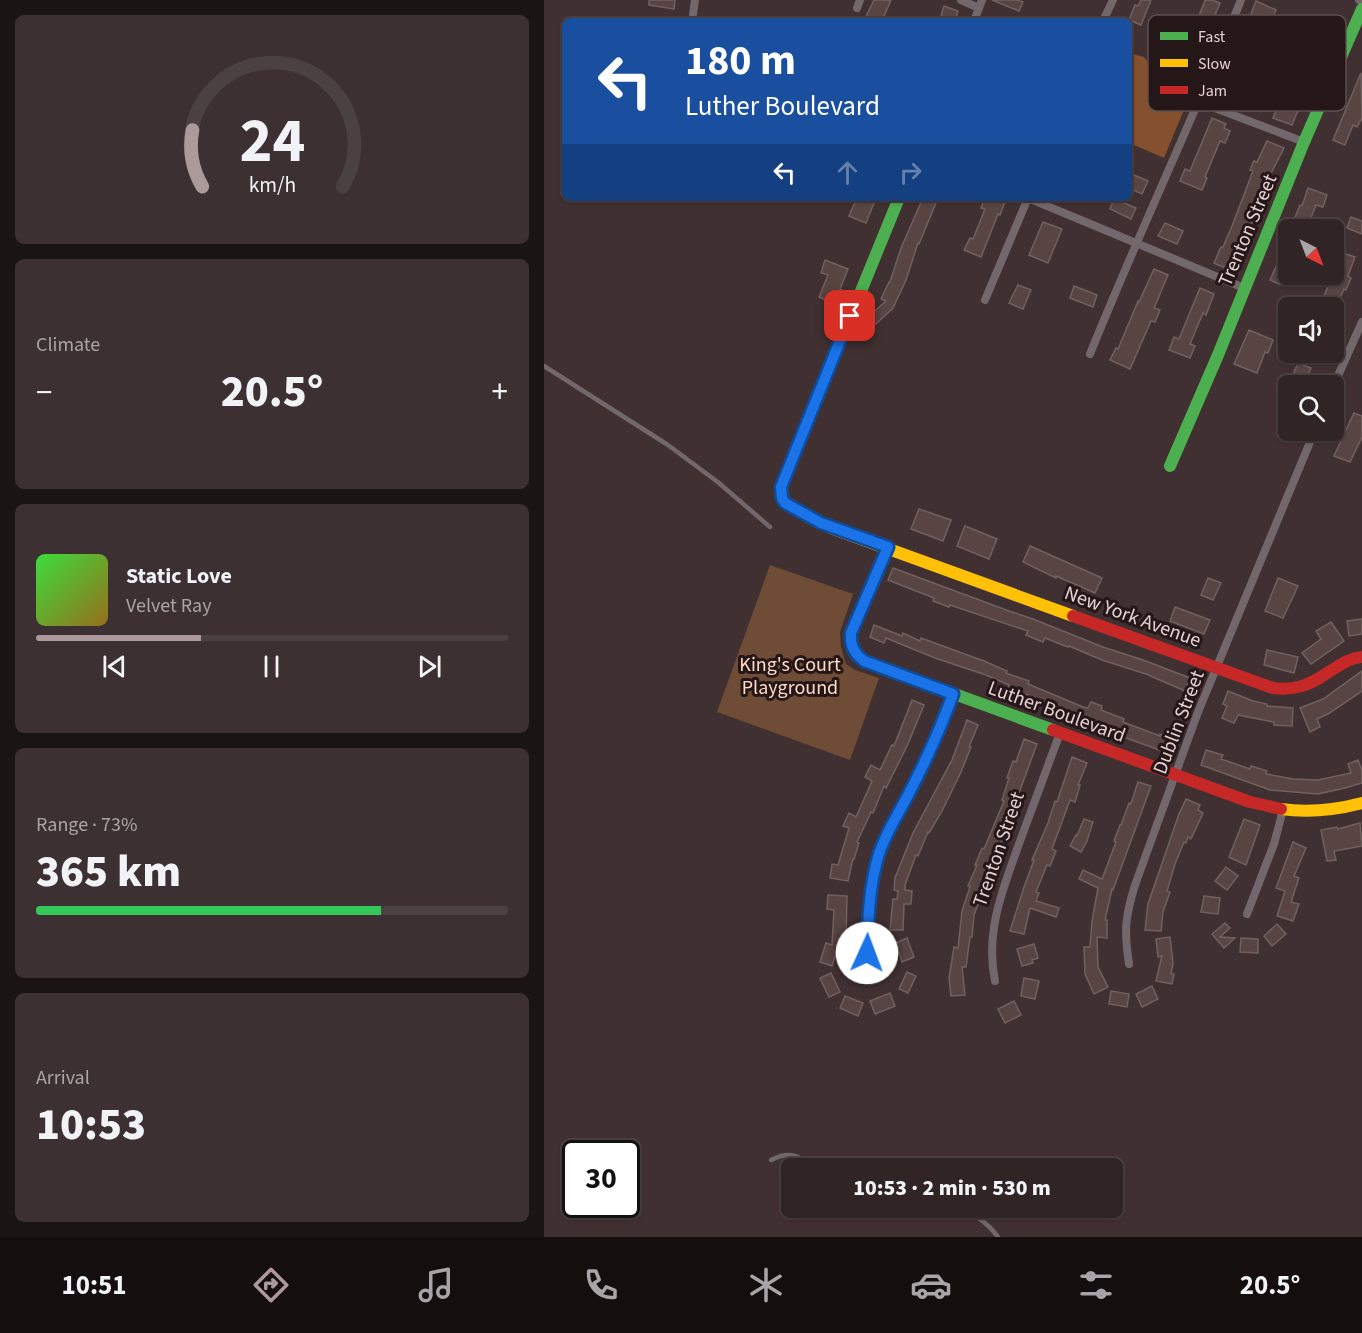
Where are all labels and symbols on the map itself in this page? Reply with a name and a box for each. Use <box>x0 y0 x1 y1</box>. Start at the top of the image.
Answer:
legend <box>1148 15 1346 111</box>
text: Fast <box>1198 26 1226 48</box>
text: Slow <box>1198 53 1231 75</box>
text: Jam <box>1198 80 1227 102</box>
street label: Trenton Street <box>1212 170 1284 291</box>
north arrow <box>1278 219 1344 285</box>
pin <box>824 290 875 341</box>
street label: New York Avenue <box>1061 579 1205 655</box>
park label: King's Court Playground <box>739 651 841 702</box>
street label: Dublin Street <box>1146 666 1212 778</box>
street label: Luther Boulevard <box>984 674 1129 750</box>
street label: Trenton Street <box>966 788 1032 911</box>
position arrow <box>835 921 899 985</box>
speed limit sign: 30 <box>562 1140 640 1218</box>

